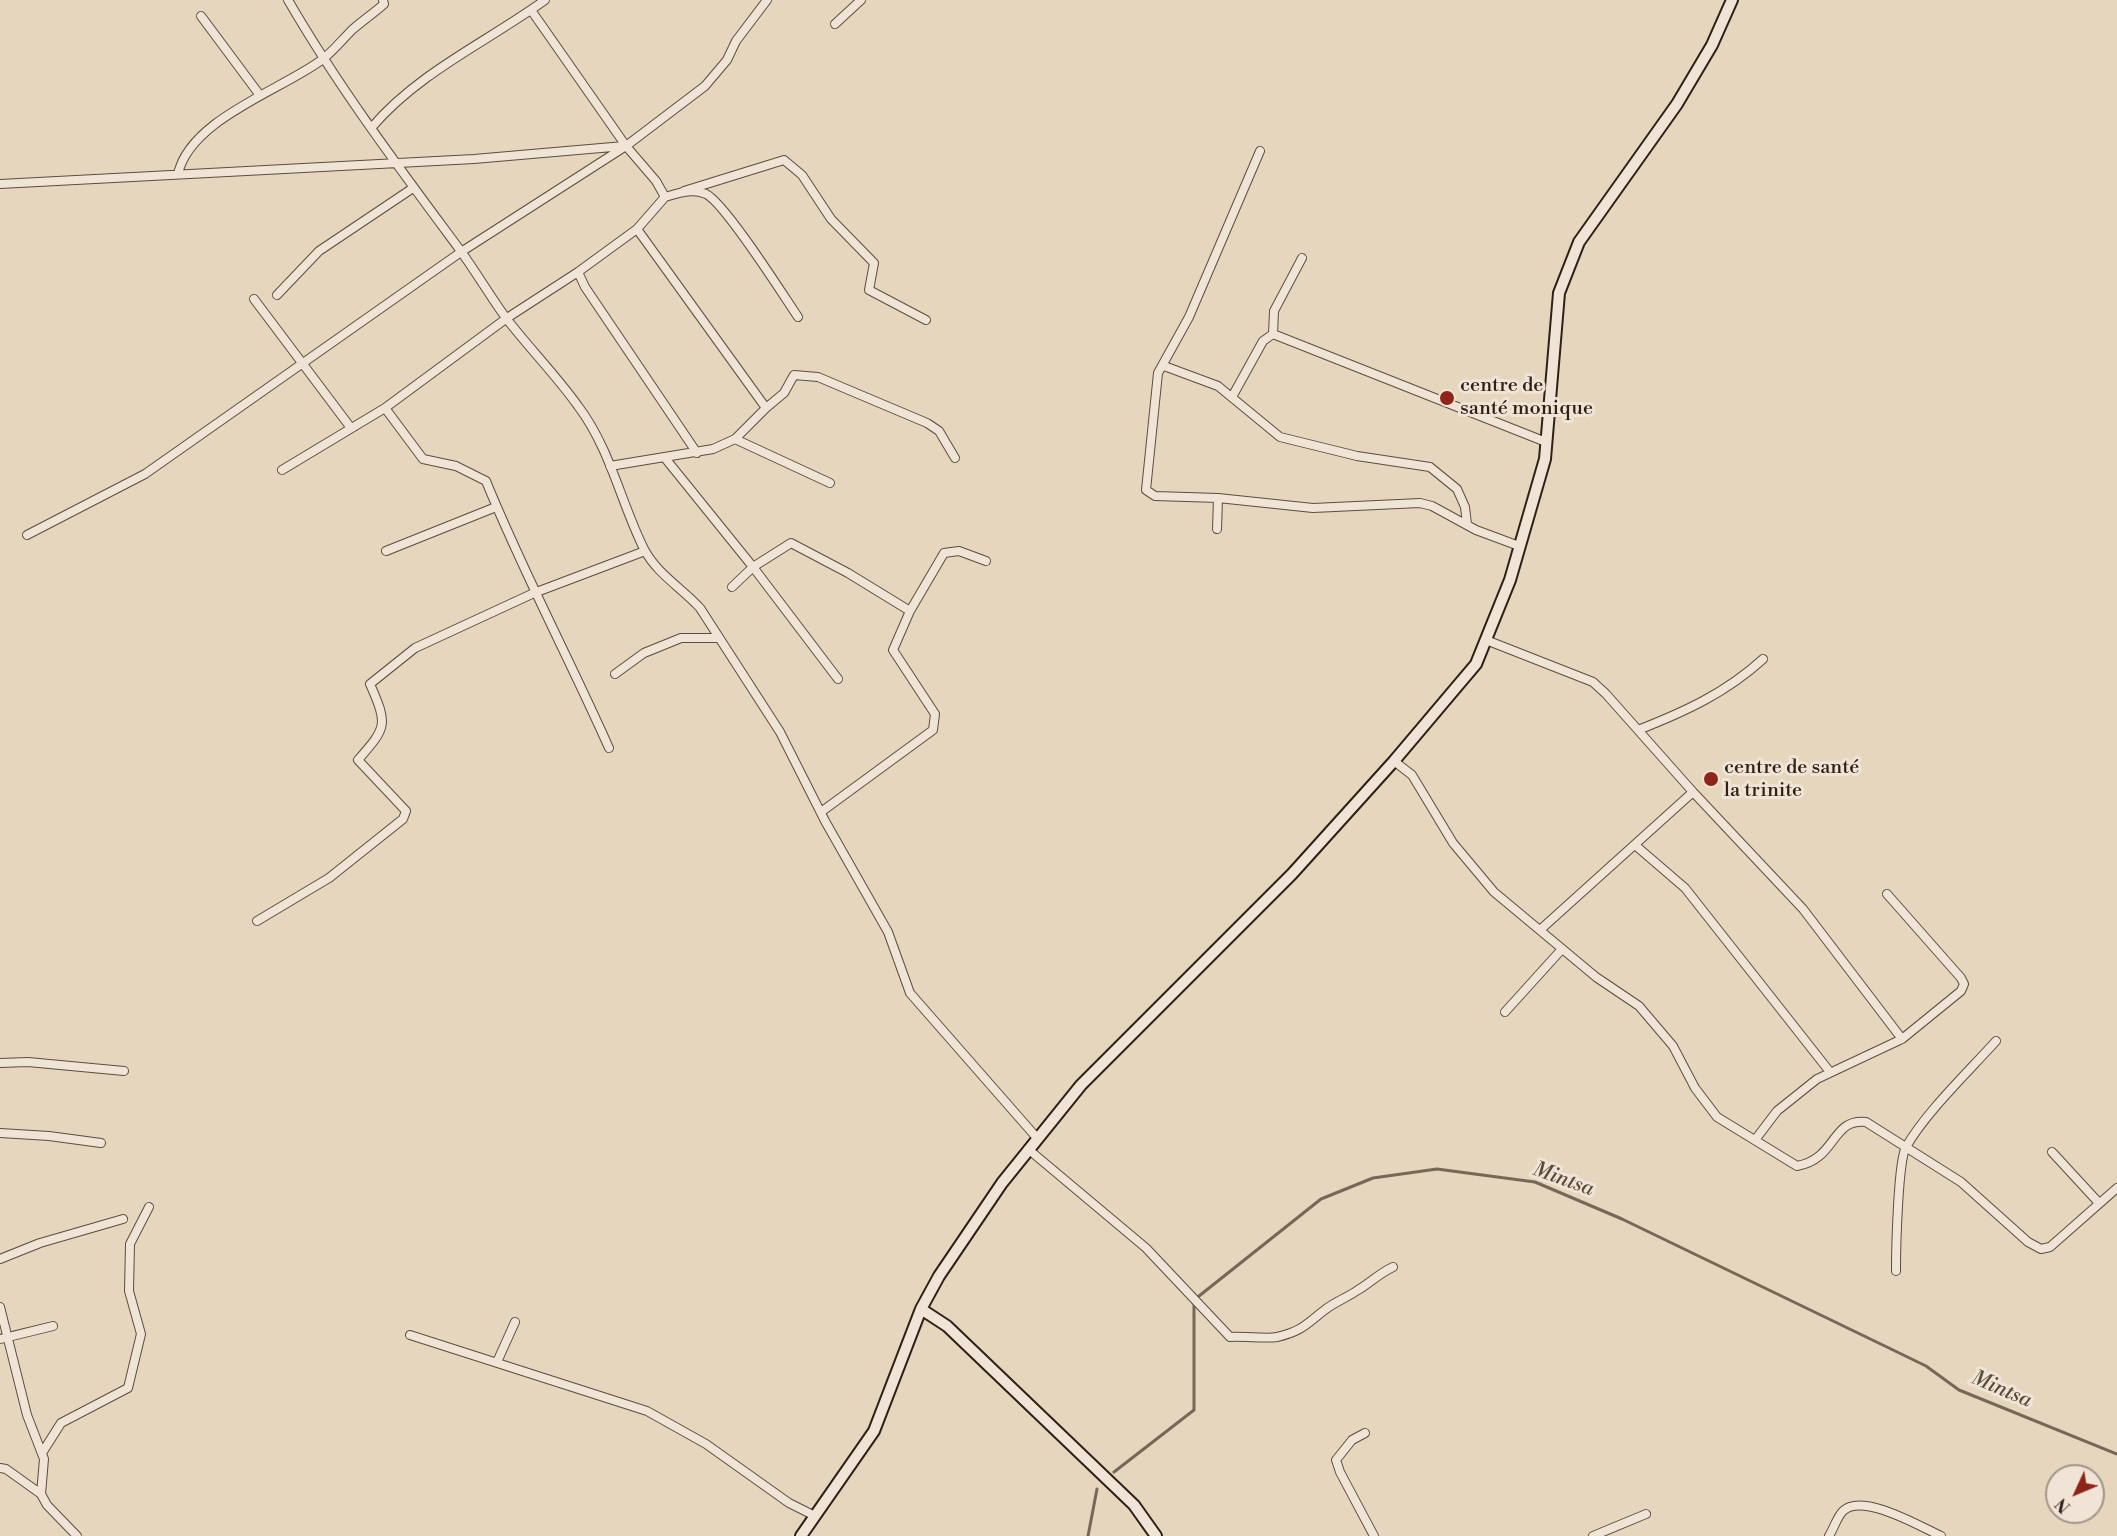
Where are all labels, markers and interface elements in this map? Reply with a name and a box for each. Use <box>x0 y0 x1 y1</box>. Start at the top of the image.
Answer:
place label: centre de santé monique <box>1460 374 1593 421</box>
marker: centre de santé monique <box>1438 389 1456 407</box>
place label: centre de santé la trinite <box>1724 756 1859 803</box>
marker: centre de santé la trinite <box>1702 770 1720 788</box>
water label: Mintsa <box>1529 1157 1597 1203</box>
water label: Mintsa <box>1967 1366 2035 1414</box>
north arrow <box>2045 1464 2105 1524</box>
text: N <box>2052 1494 2075 1517</box>

